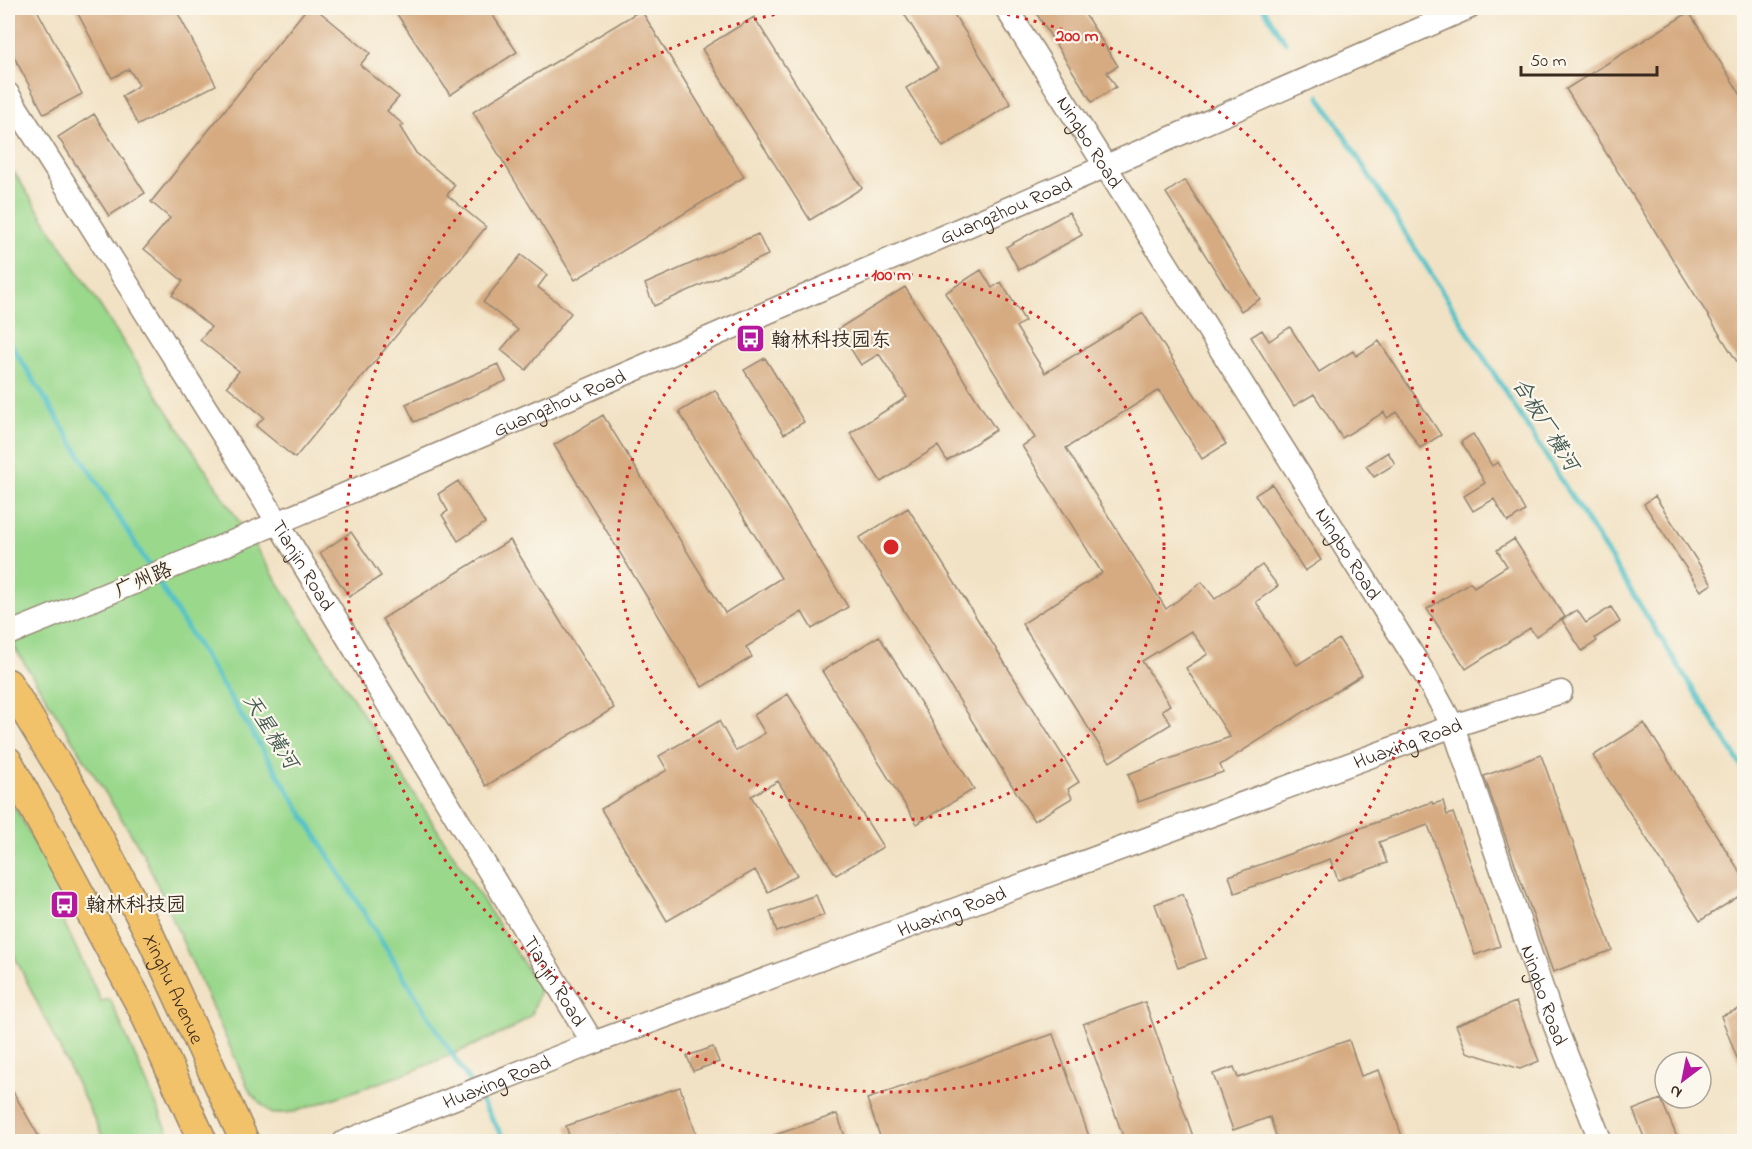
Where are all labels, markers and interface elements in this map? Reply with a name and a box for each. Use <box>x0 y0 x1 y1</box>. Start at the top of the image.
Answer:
text: 200 m <box>1055 24 1099 50</box>
scale bar <box>1521 39 1658 77</box>
text: 50 m <box>1530 49 1567 75</box>
street label: Ningbo Road <box>1048 91 1128 195</box>
street label: Guangzhou Road <box>936 171 1077 253</box>
text: 100 m <box>871 263 911 289</box>
bus stop icon: 翰林科技园东 <box>734 323 766 355</box>
place label: 翰林科技园东 <box>771 327 891 356</box>
street label: Guangzhou Road <box>489 363 631 446</box>
water label: 合板厂横河 <box>1504 373 1586 480</box>
street label: Ningbo Road <box>1306 503 1387 607</box>
street label: Tianjin Road <box>263 515 340 617</box>
centre of rings <box>881 537 901 557</box>
street label: 广州路 <box>111 556 178 606</box>
water label: 天星横河 <box>234 688 306 778</box>
street label: Huaxing Road <box>1350 712 1466 778</box>
street label: Huaxing Road <box>894 880 1011 947</box>
bus stop icon: 翰林科技园 <box>49 888 81 920</box>
place label: 翰林科技园 <box>86 892 186 921</box>
street label: Xinghu Avenue <box>134 929 210 1049</box>
street label: Tianjin Road <box>514 931 592 1033</box>
street label: Ningbo Road <box>1512 942 1573 1050</box>
street label: Huaxing Road <box>439 1049 556 1118</box>
north arrow <box>1653 1050 1713 1110</box>
text: N <box>1665 1078 1687 1104</box>

